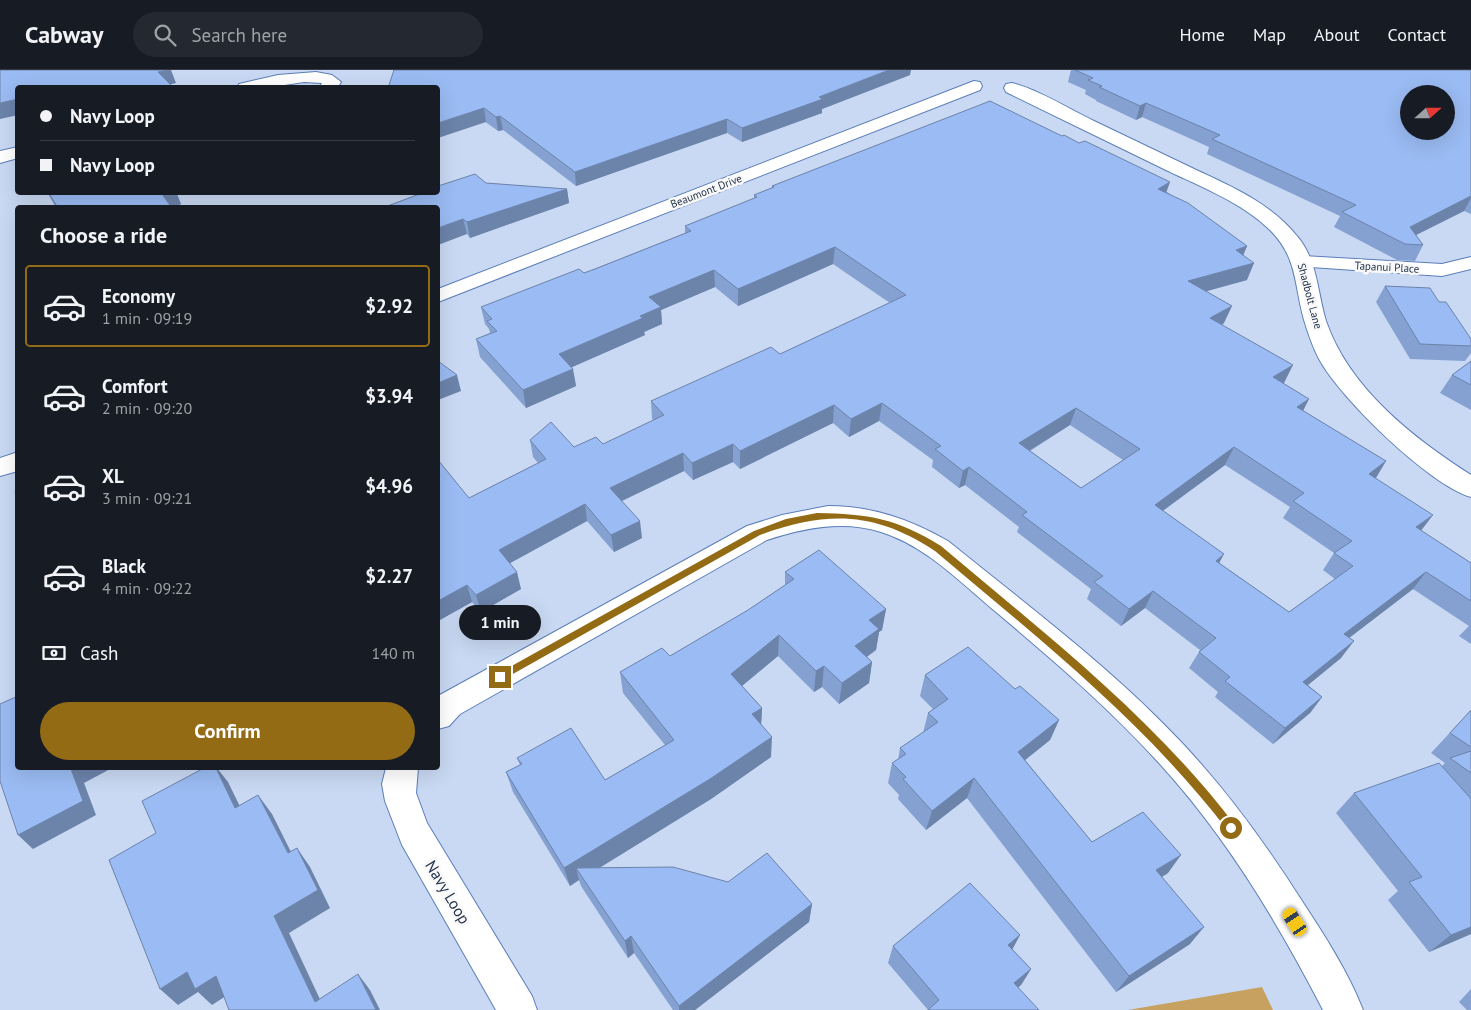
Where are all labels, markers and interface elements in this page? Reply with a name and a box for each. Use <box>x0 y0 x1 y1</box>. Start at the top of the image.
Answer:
search box <box>133 12 483 57</box>
text: Cabway <box>25 19 103 50</box>
icon: search <box>151 21 179 49</box>
text: Search here <box>191 23 287 47</box>
text: Home <box>1179 23 1225 46</box>
text: Map <box>1253 23 1286 46</box>
text: About <box>1314 23 1360 46</box>
text: Contact <box>1388 23 1446 46</box>
north arrow <box>1400 85 1455 140</box>
map controls <box>1400 85 1455 140</box>
text: Navy Loop <box>70 104 155 128</box>
text: Navy Loop <box>70 153 155 177</box>
street label: Beaumont Drive <box>668 171 744 211</box>
text: Choose a ride <box>40 221 167 249</box>
street label: Tapanui Place <box>1354 258 1420 276</box>
street label: Shadbolt Lane <box>1295 262 1326 331</box>
icon: car <box>42 284 87 329</box>
text: Economy <box>102 284 175 308</box>
text: $2.92 <box>365 294 413 318</box>
text: 1 min · 09:19 <box>102 308 192 328</box>
icon: car <box>42 374 87 419</box>
text: Comfort <box>102 374 168 398</box>
text: $3.94 <box>365 384 413 408</box>
text: 2 min · 09:20 <box>102 398 192 418</box>
icon: car <box>42 464 87 509</box>
text: XL <box>102 464 124 488</box>
text: $4.96 <box>365 474 413 498</box>
text: 3 min · 09:21 <box>102 488 192 508</box>
icon: car <box>42 554 87 599</box>
text: Black <box>102 554 146 578</box>
text: $2.27 <box>365 564 413 588</box>
text: 4 min · 09:22 <box>102 578 192 598</box>
callout: 1 min <box>459 604 541 640</box>
text: 1 min <box>480 612 520 632</box>
icon: cash <box>40 639 68 667</box>
text: Cash <box>80 641 118 665</box>
text: 140 m <box>372 643 415 663</box>
route end <box>489 666 511 688</box>
button: Confirm <box>40 702 415 760</box>
route start <box>1220 817 1242 839</box>
street label: Navy Loop <box>421 856 475 928</box>
car <box>1280 905 1309 939</box>

